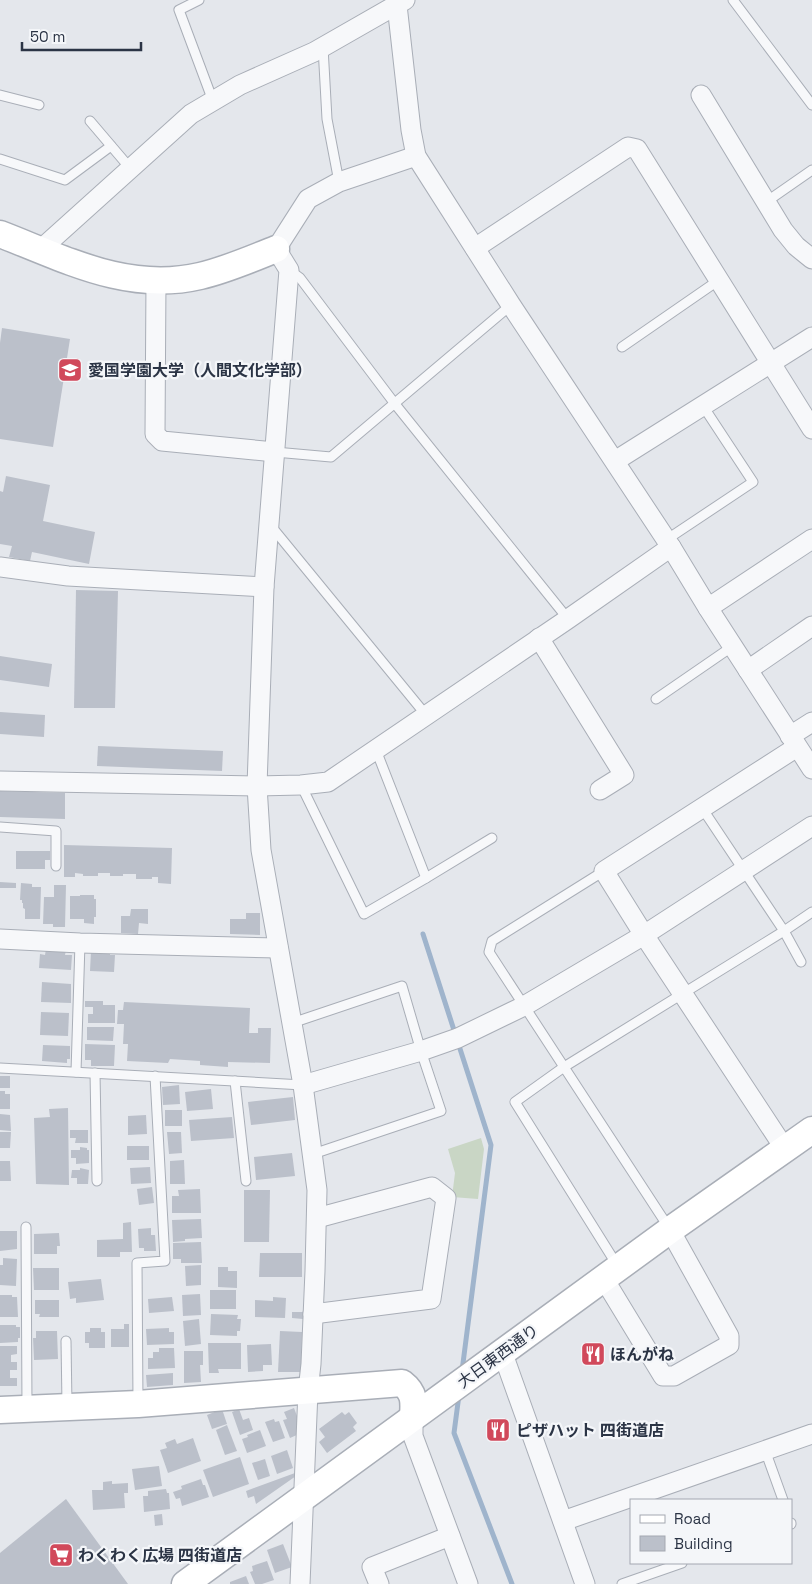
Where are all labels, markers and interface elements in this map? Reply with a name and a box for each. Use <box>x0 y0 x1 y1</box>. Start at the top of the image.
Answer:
scale bar <box>22 20 141 52</box>
text: 50 m <box>30 27 65 46</box>
school or university icon: 愛国学園大学（人間文化学部） <box>57 357 83 383</box>
place label: 愛国学園大学（人間文化学部） <box>88 360 312 381</box>
street label: 大日東西通り <box>453 1319 543 1393</box>
restaurant icon: ほんがね <box>580 1341 606 1367</box>
place label: ほんがね <box>610 1344 674 1365</box>
restaurant icon: ピザハット 四街道店 <box>485 1417 511 1443</box>
place label: ピザハット 四街道店 <box>516 1420 664 1441</box>
legend <box>630 1499 792 1564</box>
text: Road <box>674 1509 711 1528</box>
text: Building <box>674 1534 733 1553</box>
supermarket icon: わくわく広場 四街道店 <box>48 1542 74 1568</box>
place label: わくわく広場 四街道店 <box>78 1545 242 1566</box>

